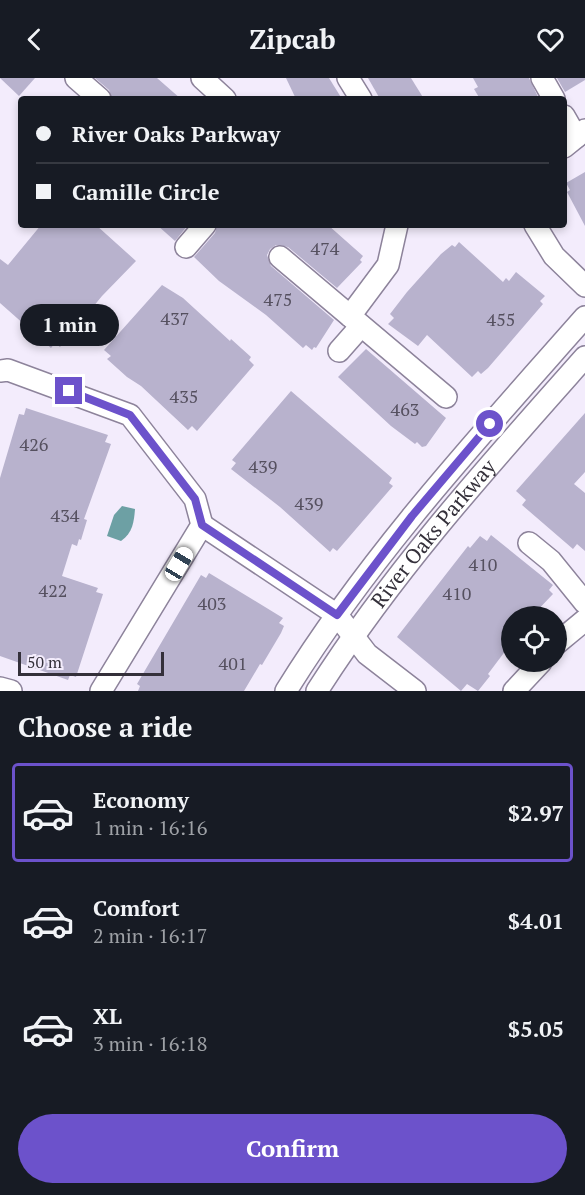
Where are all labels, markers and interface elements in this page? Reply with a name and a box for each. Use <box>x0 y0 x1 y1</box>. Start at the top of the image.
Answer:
text: Zipcab <box>249 21 336 57</box>
icon: back <box>18 23 51 56</box>
icon: heart <box>534 23 567 56</box>
text: River Oaks Parkway <box>72 119 280 148</box>
text: Camille Circle <box>72 177 220 206</box>
house number: 474 <box>311 236 340 260</box>
house number: 475 <box>264 287 292 311</box>
callout: 1 min <box>20 304 118 346</box>
house number: 437 <box>161 306 189 330</box>
house number: 455 <box>487 307 515 331</box>
text: 1 min <box>42 311 97 338</box>
route end <box>55 377 82 404</box>
house number: 435 <box>170 384 198 408</box>
house number: 463 <box>391 397 419 421</box>
route start <box>476 410 503 437</box>
house number: 426 <box>20 432 49 456</box>
street label: River Oaks Parkway <box>364 453 502 613</box>
house number: 439 <box>249 454 277 478</box>
house number: 439 <box>295 491 323 515</box>
house number: 434 <box>51 503 80 527</box>
car <box>162 544 196 584</box>
house number: 410 <box>469 552 497 576</box>
house number: 422 <box>39 578 67 602</box>
house number: 410 <box>443 581 471 605</box>
house number: 403 <box>198 591 226 615</box>
map controls <box>501 606 567 672</box>
button: locate <box>501 606 567 672</box>
scale bar <box>18 649 164 676</box>
text: 50 m <box>27 651 62 673</box>
house number: 401 <box>219 651 247 675</box>
text: Choose a ride <box>18 709 193 745</box>
text: Economy <box>93 785 189 814</box>
icon: car <box>21 786 75 840</box>
text: $2.97 <box>508 798 564 827</box>
text: 1 min · 16:16 <box>93 814 207 841</box>
text: Comfort <box>93 893 179 922</box>
icon: car <box>21 894 75 948</box>
text: $4.01 <box>508 906 564 935</box>
text: 2 min · 16:17 <box>93 922 207 949</box>
text: XL <box>93 1001 122 1030</box>
icon: car <box>21 1002 75 1056</box>
text: $5.05 <box>508 1014 564 1043</box>
text: 3 min · 16:18 <box>93 1030 207 1057</box>
button: Confirm <box>18 1114 567 1183</box>

